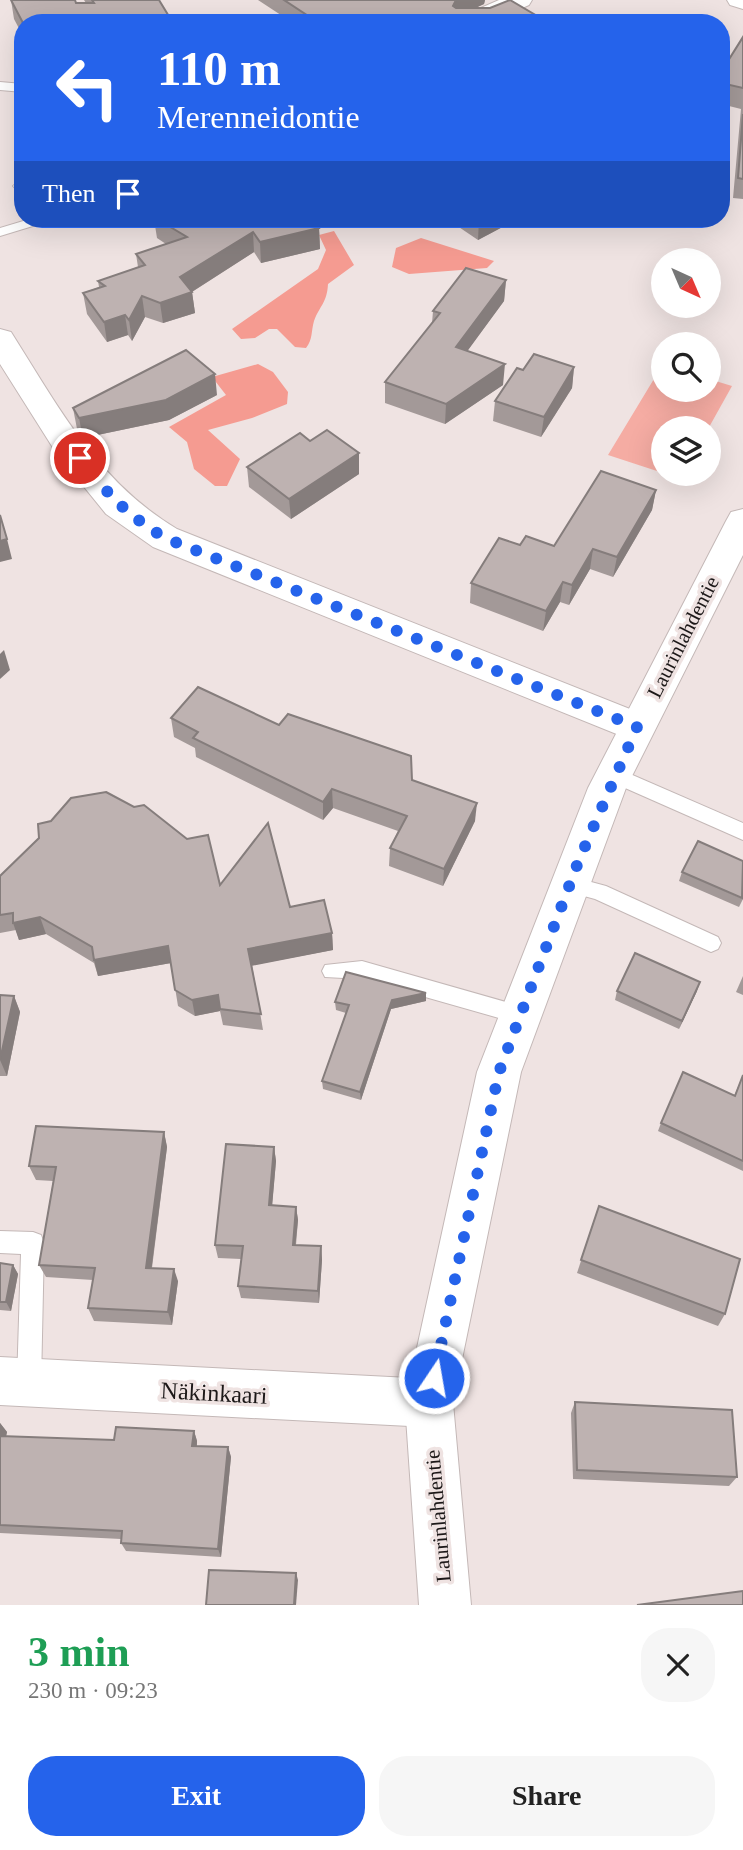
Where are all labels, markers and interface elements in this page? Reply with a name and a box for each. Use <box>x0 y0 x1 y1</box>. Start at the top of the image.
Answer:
text: 110 m <box>157 41 281 96</box>
icon: left <box>42 42 133 133</box>
text: Merenneidontie <box>157 99 360 135</box>
icon: arrive <box>109 175 147 213</box>
text: Then <box>42 179 95 208</box>
north arrow <box>651 248 721 318</box>
map controls <box>651 248 721 486</box>
button: search <box>651 332 721 402</box>
button: layers <box>651 416 721 486</box>
pin <box>50 428 110 488</box>
icon: arrive <box>61 439 99 477</box>
street label: Laurinlahdentie <box>642 572 724 702</box>
position arrow <box>397 1341 471 1415</box>
street label: Näkinkaari <box>160 1377 268 1409</box>
street label: Laurinlahdentie <box>420 1449 456 1583</box>
button: close <box>641 1628 715 1702</box>
text: 3 min <box>28 1629 130 1675</box>
text: 230 m · 09:23 <box>28 1678 158 1703</box>
button: Exit <box>28 1756 365 1836</box>
button: Share <box>379 1756 715 1836</box>

